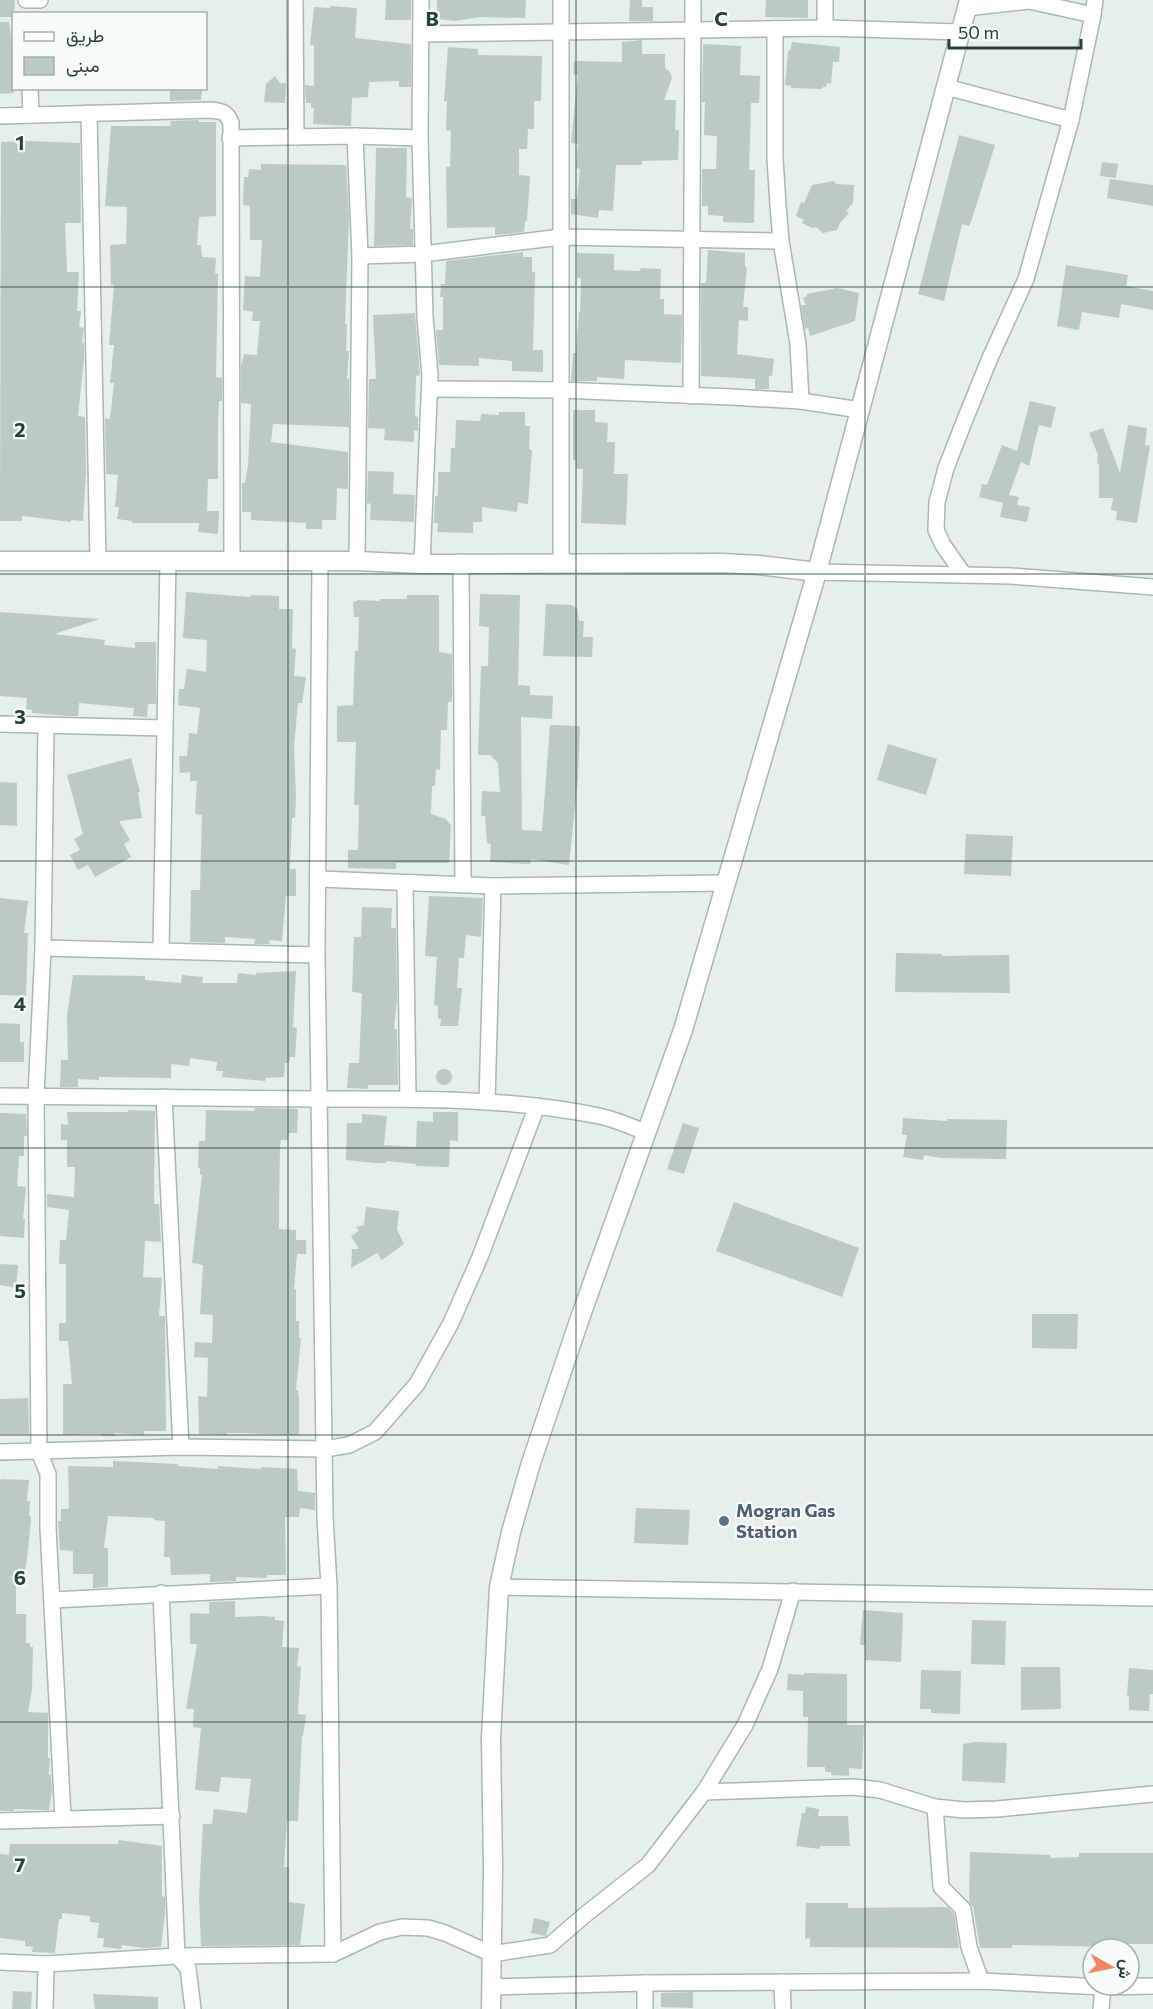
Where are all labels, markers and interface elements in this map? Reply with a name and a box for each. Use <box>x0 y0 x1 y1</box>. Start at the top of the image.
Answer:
text: B <box>425 6 439 30</box>
text: C <box>714 6 728 30</box>
legend <box>12 12 207 90</box>
scale bar <box>949 12 1081 50</box>
text: 50 m <box>958 21 999 43</box>
text: طريق <box>66 24 104 47</box>
text: مبنى <box>66 54 100 77</box>
text: 1 <box>15 130 25 154</box>
text: 2 <box>14 417 26 441</box>
text: 3 <box>14 704 26 728</box>
text: 4 <box>14 991 26 1015</box>
text: 5 <box>14 1278 26 1302</box>
place label: Mogran Gas Station <box>736 1499 835 1542</box>
marker: Mogran Gas Station <box>717 1514 731 1528</box>
text: 6 <box>14 1565 26 1589</box>
text: 7 <box>15 1852 26 1876</box>
north arrow <box>1081 1937 1141 1997</box>
text: ش <box>1114 1958 1137 1980</box>

